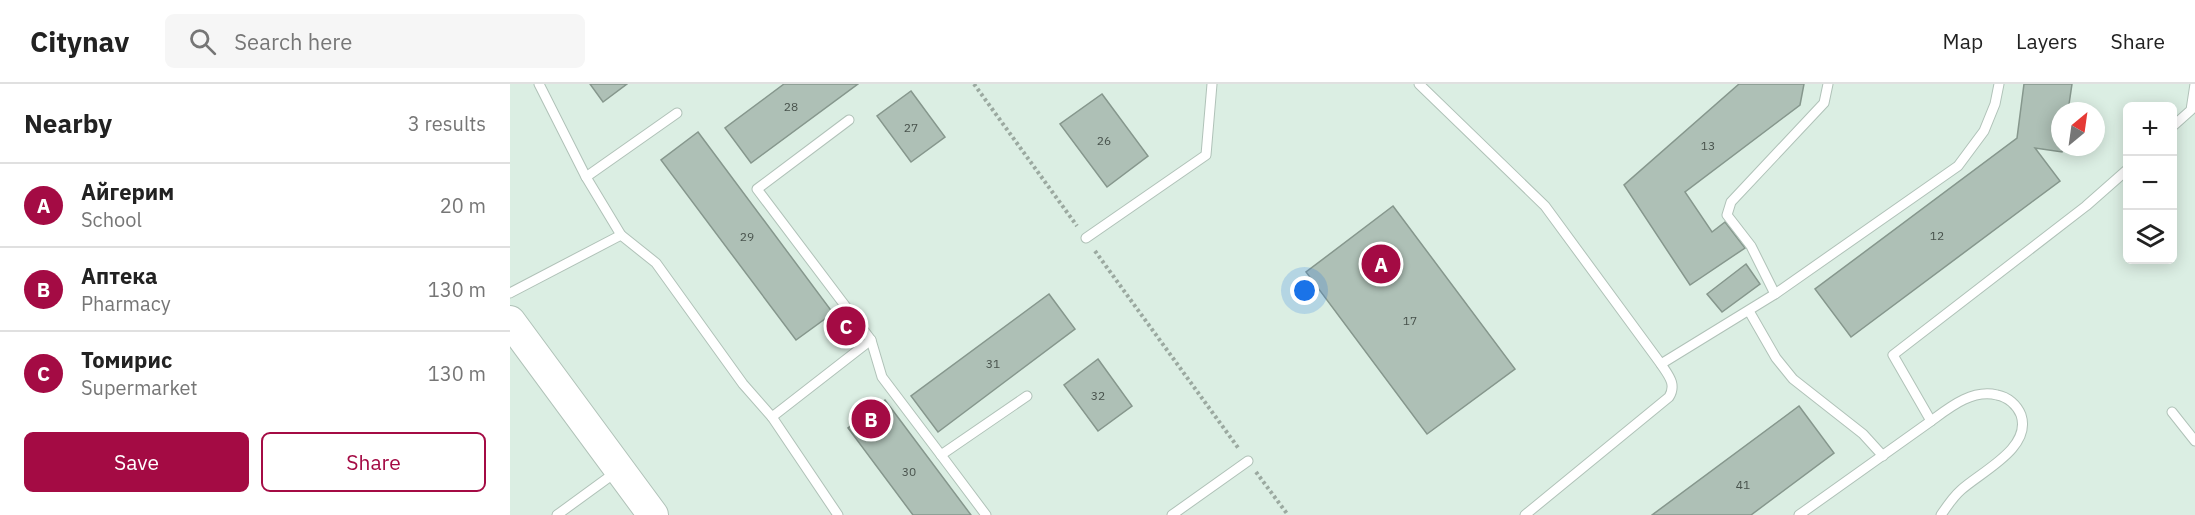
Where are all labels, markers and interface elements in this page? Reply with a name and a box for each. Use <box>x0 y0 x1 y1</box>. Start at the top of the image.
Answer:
search box <box>165 14 585 68</box>
text: Citynav <box>30 23 129 60</box>
icon: search <box>186 25 219 58</box>
text: Search here <box>234 27 352 56</box>
text: Map <box>1943 27 1983 55</box>
text: Layers <box>2016 27 2078 55</box>
text: Share <box>2111 27 2165 55</box>
house number: 28 <box>784 99 798 114</box>
north arrow <box>2051 102 2105 156</box>
map controls <box>2123 102 2177 264</box>
button: + <box>2123 102 2177 156</box>
text: Nearby <box>24 106 112 140</box>
text: 3 results <box>408 110 486 137</box>
house number: 27 <box>904 120 918 135</box>
house number: 26 <box>1097 133 1111 148</box>
house number: 13 <box>1701 138 1715 153</box>
button: − <box>2123 156 2177 210</box>
text: Айгерим <box>81 177 174 206</box>
text: A <box>37 192 50 219</box>
text: 20 m <box>440 192 486 219</box>
text: School <box>81 206 142 233</box>
button: layers <box>2123 210 2177 264</box>
house number: 12 <box>1930 228 1944 243</box>
house number: 29 <box>740 229 754 244</box>
pin: A <box>1362 242 1400 286</box>
text: Аптека <box>81 261 158 290</box>
text: B <box>37 276 50 303</box>
text: 130 m <box>428 276 486 303</box>
your location <box>1290 276 1319 305</box>
text: Pharmacy <box>81 290 171 317</box>
pin: C <box>826 304 866 348</box>
house number: 17 <box>1403 313 1417 328</box>
text: Томирис <box>81 345 172 374</box>
house number: 31 <box>986 356 1000 371</box>
text: C <box>37 360 50 387</box>
text: 130 m <box>428 360 486 387</box>
text: Supermarket <box>81 374 198 401</box>
house number: 32 <box>1091 388 1105 403</box>
pin: B <box>852 396 890 442</box>
button: Save <box>24 432 249 492</box>
button: Share <box>261 432 486 492</box>
house number: 30 <box>902 464 916 479</box>
house number: 41 <box>1736 477 1750 492</box>

